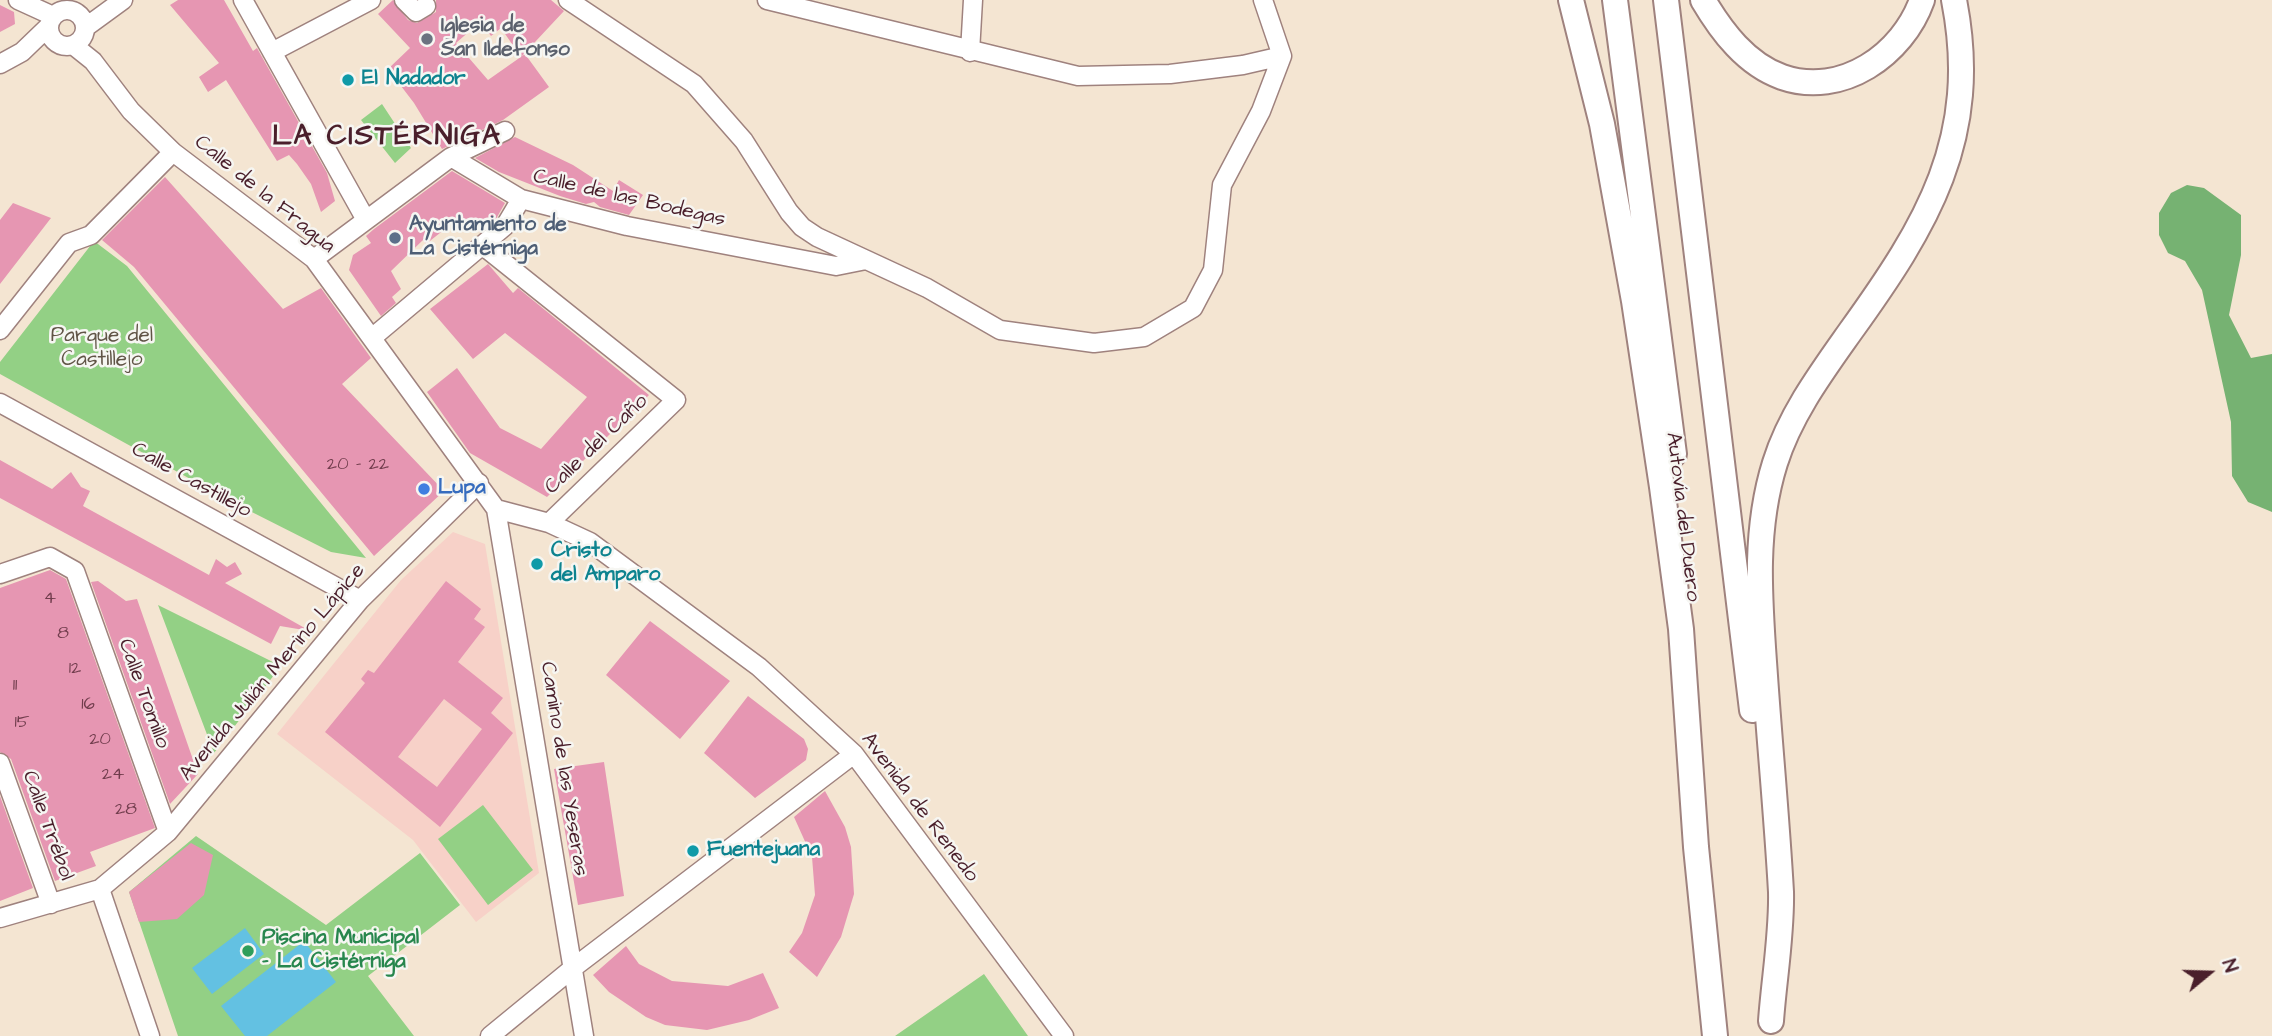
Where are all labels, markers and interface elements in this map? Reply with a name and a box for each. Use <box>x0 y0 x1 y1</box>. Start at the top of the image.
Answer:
place label: Iglesia de San Ildefonso <box>441 14 570 64</box>
marker: Iglesia de San Ildefonso <box>419 31 435 47</box>
place label: El Nadador <box>362 67 466 93</box>
marker: El Nadador <box>340 72 356 88</box>
district label: LA CISTÉRNIGA <box>274 121 500 155</box>
street label: Calle de la Fragua <box>189 131 339 259</box>
street label: Calle de las Bodegas <box>531 165 727 233</box>
place label: Ayuntamiento de La Cistérniga <box>409 213 567 263</box>
marker: Ayuntamiento de La Cistérniga <box>387 230 403 246</box>
park label: Parque del Castillejo <box>51 324 153 374</box>
street label: Calle del Caño <box>540 390 654 500</box>
street label: Autovía del Duero <box>1659 431 1705 603</box>
street label: Calle Castillejo <box>127 438 255 524</box>
house number: 20 - 22 <box>327 454 389 476</box>
place label: Lupa <box>438 476 486 502</box>
marker: Lupa <box>416 481 432 497</box>
place label: Cristo del Amparo <box>551 539 660 589</box>
marker: Cristo del Amparo <box>529 556 545 572</box>
street label: Avenida Julián Merino Lápice <box>175 559 371 787</box>
house number: 4 <box>44 588 56 610</box>
house number: 8 <box>57 623 69 645</box>
street label: Calle Tomillo <box>112 636 174 752</box>
house number: 12 <box>69 658 81 680</box>
street label: Camino de las Yeseras <box>534 660 592 878</box>
house number: 11 <box>13 675 17 697</box>
house number: 16 <box>81 694 95 716</box>
house number: 15 <box>14 712 30 734</box>
street label: Avenida de Renedo <box>855 728 983 888</box>
house number: 20 <box>89 729 111 751</box>
house number: 24 <box>102 764 124 786</box>
street label: Calle Trébol <box>16 768 78 884</box>
house number: 28 <box>115 799 137 821</box>
place label: Fuentejuana <box>707 838 820 864</box>
marker: Fuentejuana <box>685 843 701 859</box>
place label: Piscina Municipal - La Cistérniga <box>262 926 419 976</box>
north arrow <box>2174 938 2244 1008</box>
marker: Piscina Municipal - La Cistérniga <box>240 943 256 959</box>
text: N <box>2215 956 2244 976</box>

